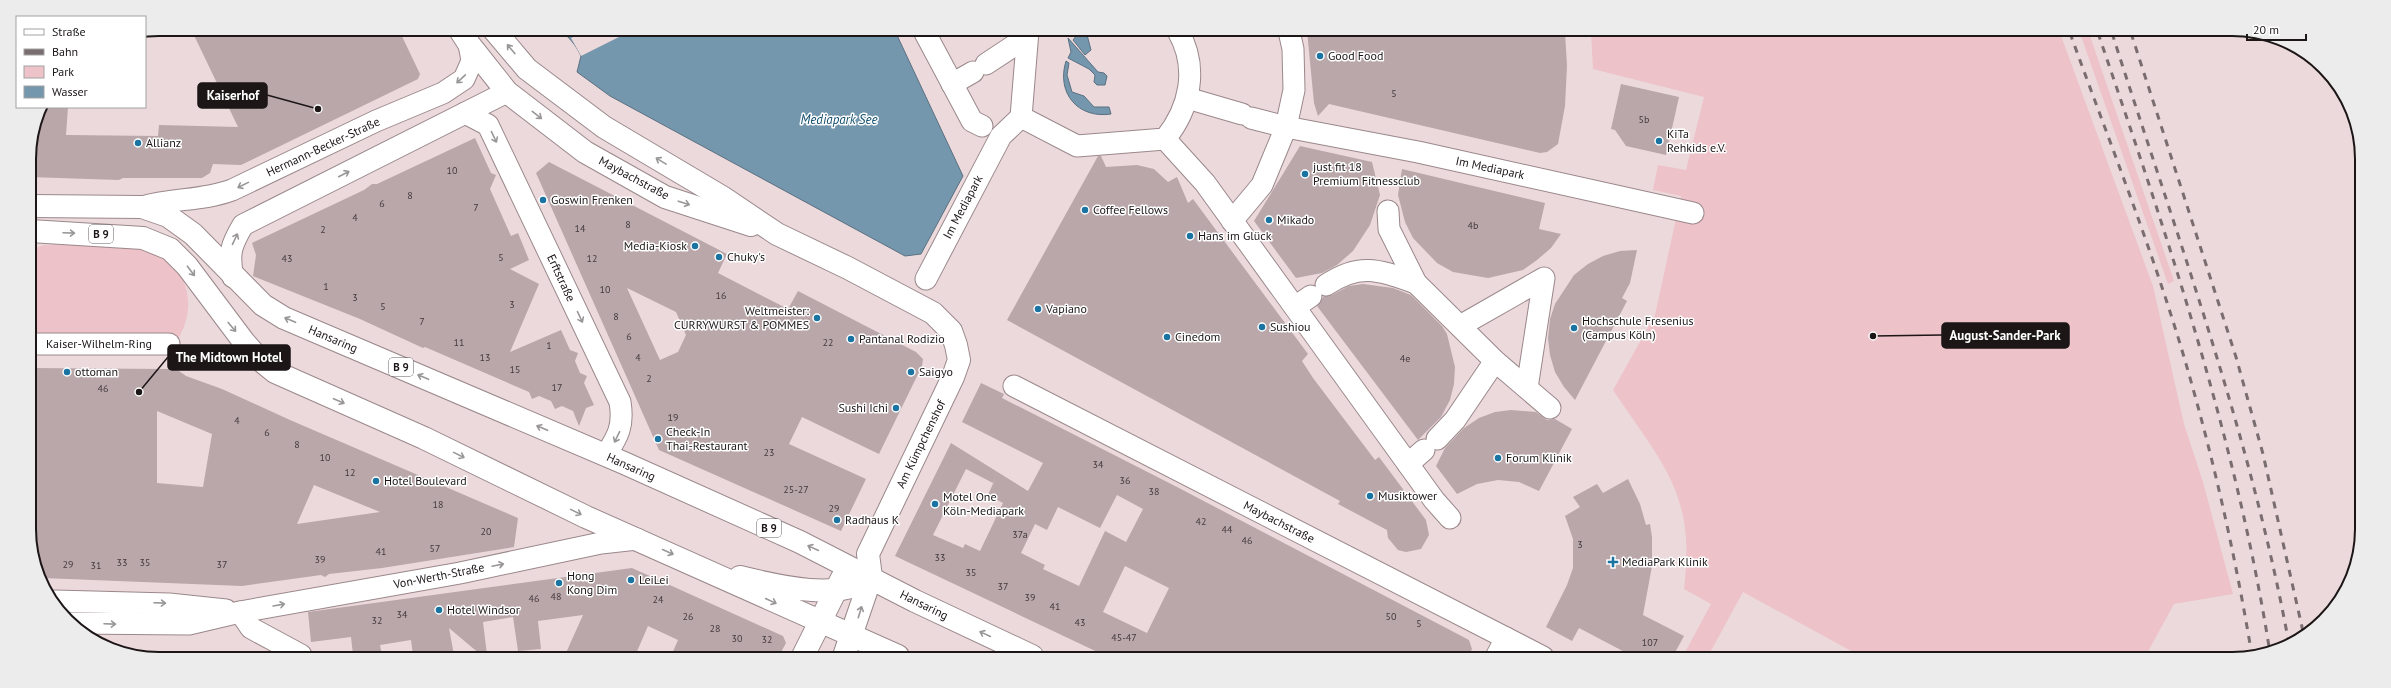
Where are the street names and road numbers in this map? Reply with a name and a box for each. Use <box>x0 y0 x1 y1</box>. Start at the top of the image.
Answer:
street label: Hermann-Becker-Straße <box>264 114 382 179</box>
street label: Maybachstraße <box>596 153 672 202</box>
street label: Im Mediapark <box>1454 153 1526 182</box>
street label: Im Mediapark <box>940 172 986 241</box>
road number: B 9 <box>89 225 113 243</box>
street label: Erftstraße <box>544 252 579 304</box>
street label: Hansaring <box>306 321 360 356</box>
street label: Kaiser-Wilhelm-Ring <box>46 336 152 351</box>
road number: B 9 <box>389 358 413 376</box>
street label: Am Kümpchenshof <box>893 396 949 490</box>
street label: Hansaring <box>604 449 658 484</box>
street label: Maybachstraße <box>1241 497 1317 546</box>
road number: B 9 <box>757 519 781 537</box>
street label: Von-Werth-Straße <box>391 559 486 592</box>
street label: Hansaring <box>898 586 951 623</box>

